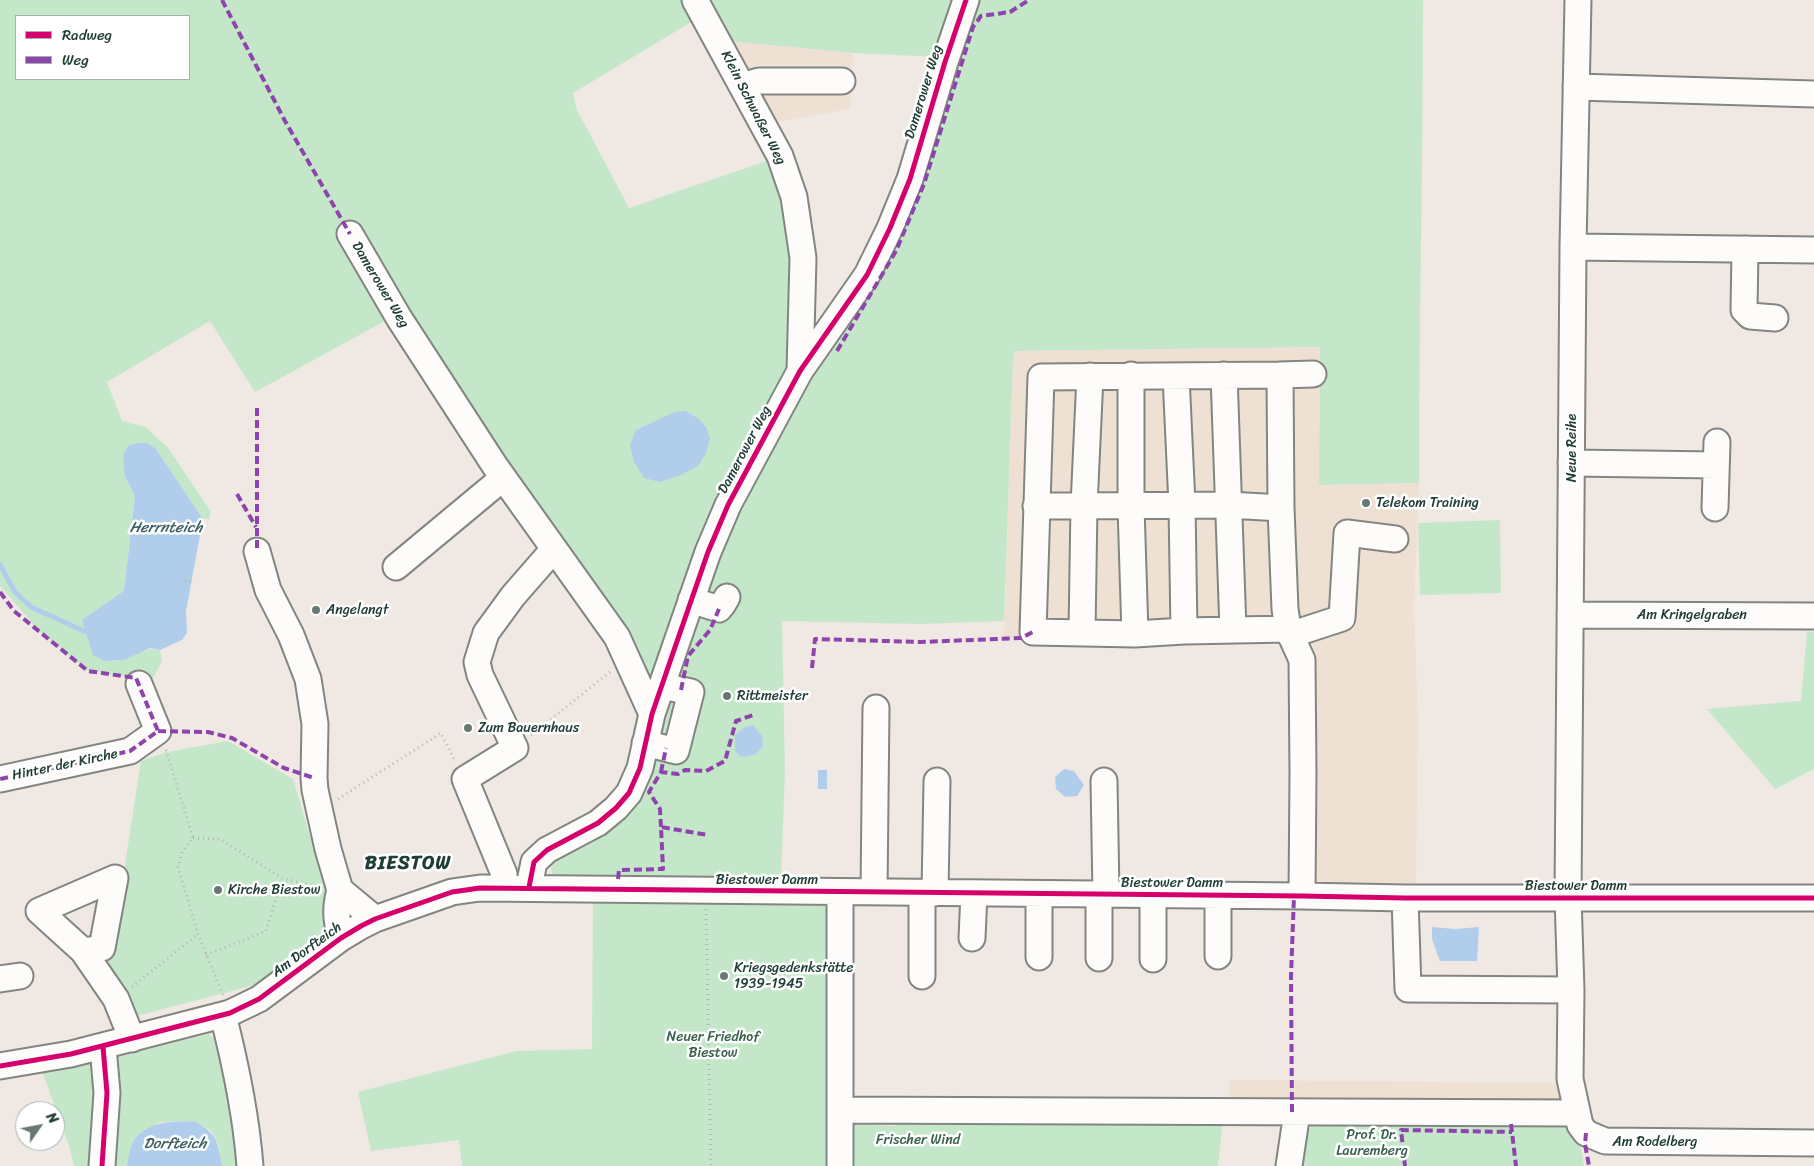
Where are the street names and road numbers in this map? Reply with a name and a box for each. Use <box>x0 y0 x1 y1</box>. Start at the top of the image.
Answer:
street label: Damerower Weg <box>902 43 946 141</box>
street label: Klein Schwaßer Weg <box>717 48 789 168</box>
street label: Damerower Weg <box>348 239 412 331</box>
street label: Damerower Weg <box>715 403 775 497</box>
street label: Neue Reihe <box>1564 414 1580 482</box>
street label: Am Kringelgraben <box>1637 607 1747 623</box>
street label: Hinter der Kirche <box>11 746 119 784</box>
street label: Biestower Damm <box>716 872 818 888</box>
street label: Biestower Damm <box>1121 875 1223 891</box>
street label: Biestower Damm <box>1525 878 1627 894</box>
street label: Am Dorfteich <box>269 919 345 981</box>
street label: Am Rodelberg <box>1613 1134 1697 1150</box>

